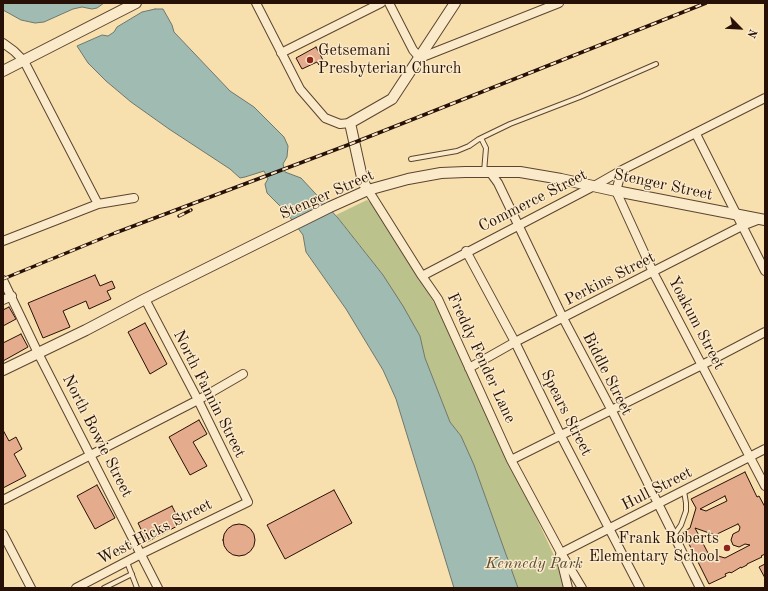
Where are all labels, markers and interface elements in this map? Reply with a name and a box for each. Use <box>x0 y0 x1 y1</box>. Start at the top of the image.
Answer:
north arrow <box>720 8 760 48</box>
text: N <box>745 27 758 39</box>
place label: Getsemani Presbyterian Church <box>318 41 461 79</box>
marker: Getsemani Presbyterian Church <box>305 55 315 65</box>
street label: Commerce Street <box>476 165 590 237</box>
street label: Stenger Street <box>612 165 714 205</box>
street label: Stenger Street <box>277 166 377 224</box>
street label: Perkins Street <box>562 248 658 310</box>
street label: Yoakum Street <box>663 273 729 373</box>
street label: Freddy Fender Lane <box>442 290 520 426</box>
street label: North Fannin Street <box>169 327 249 461</box>
street label: Biddle Street <box>578 329 636 419</box>
street label: Spears Street <box>536 367 596 459</box>
street label: North Bowie Street <box>58 371 136 501</box>
street label: Hull Street <box>618 463 696 515</box>
street label: West Hicks Street <box>95 495 215 569</box>
place label: Frank Roberts Elementary School <box>589 529 719 567</box>
marker: Frank Roberts Elementary School <box>722 543 732 553</box>
park label: Kennedy Park <box>485 554 583 574</box>

